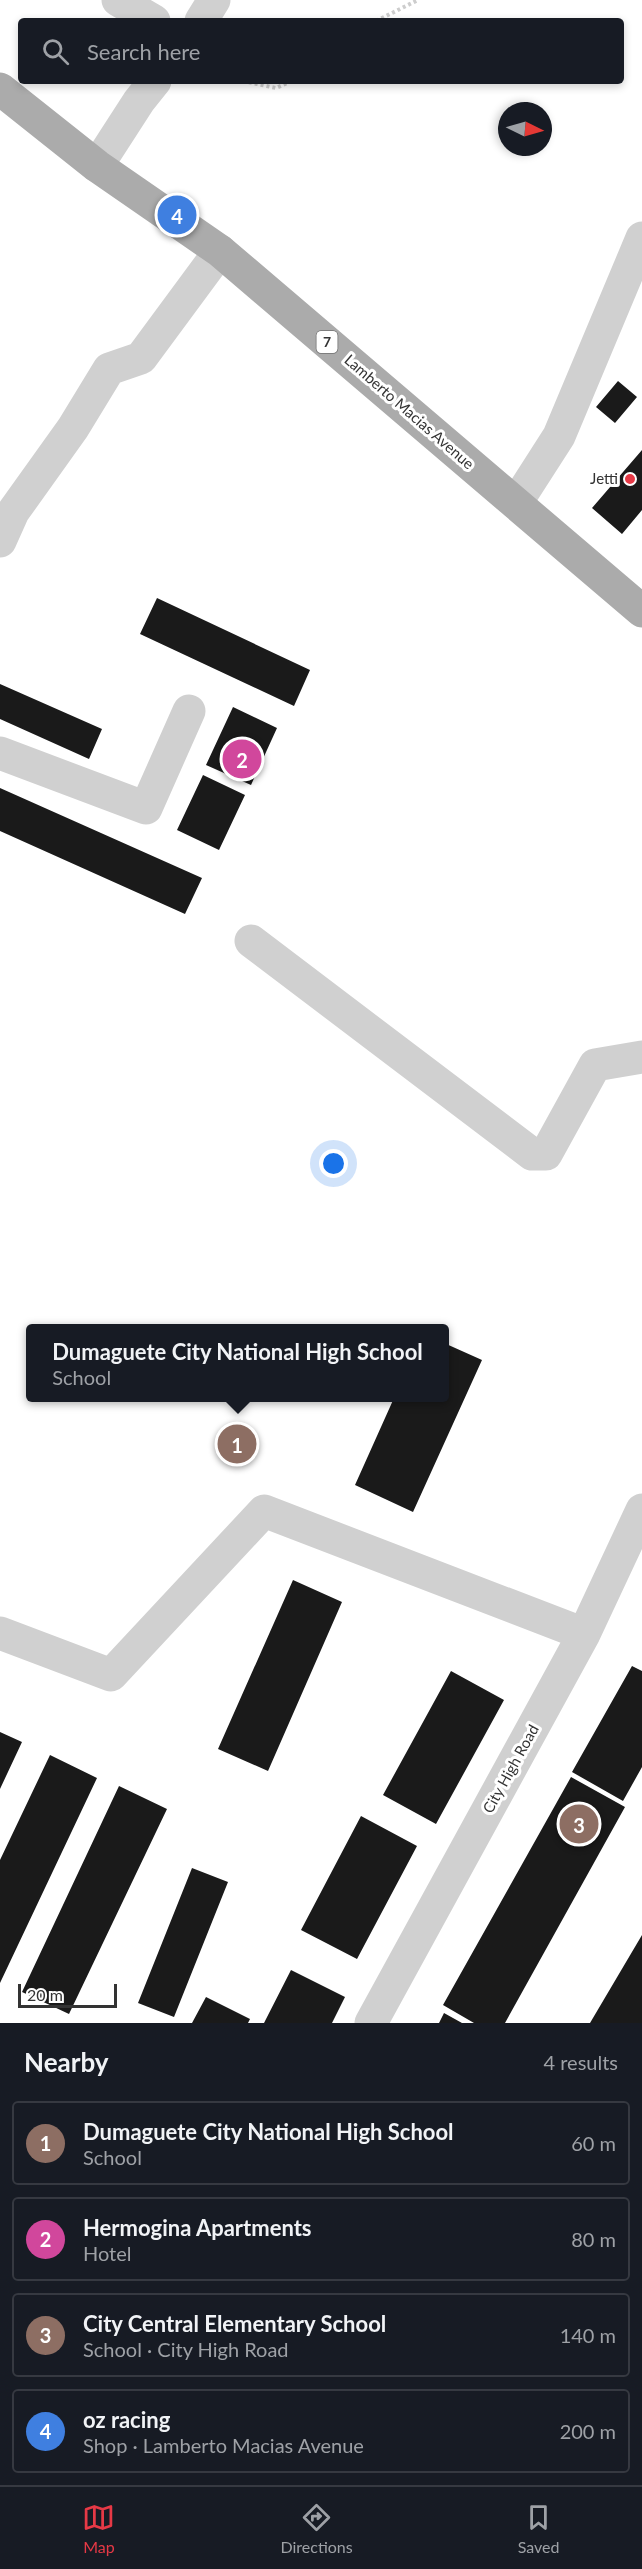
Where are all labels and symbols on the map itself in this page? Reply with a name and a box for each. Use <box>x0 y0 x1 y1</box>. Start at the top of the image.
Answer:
north arrow <box>498 102 552 156</box>
pin: 4 <box>158 192 196 238</box>
road number: 7 <box>316 331 338 353</box>
street label: Lamberto Macias Avenue <box>341 350 478 472</box>
place label: Jetti <box>590 469 618 487</box>
marker: Jetti <box>623 472 637 486</box>
pin: 2 <box>222 736 262 782</box>
your location <box>319 1149 348 1178</box>
pin: 1 <box>218 1422 256 1466</box>
street label: City High Road <box>478 1721 542 1816</box>
pin: 3 <box>560 1802 598 1846</box>
scale bar <box>18 1981 117 2008</box>

